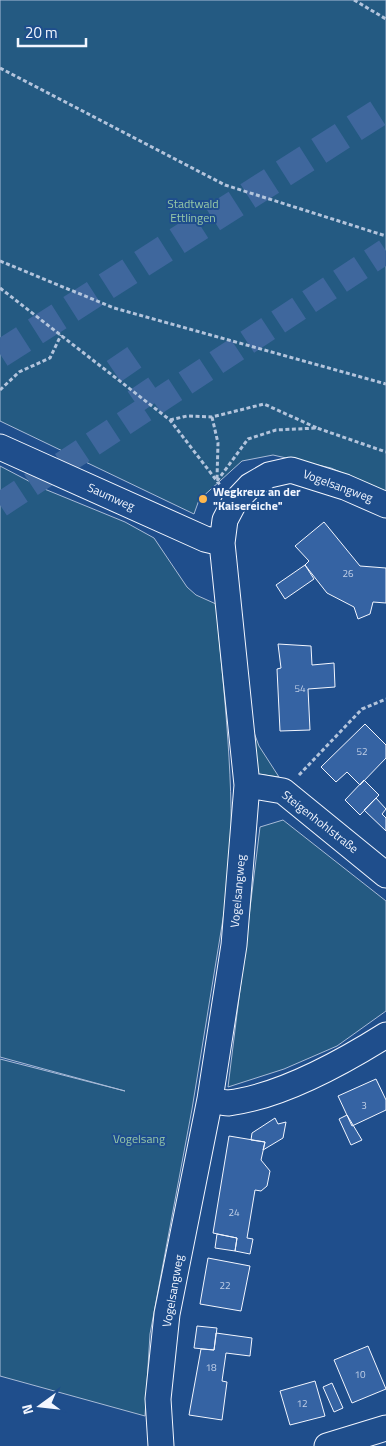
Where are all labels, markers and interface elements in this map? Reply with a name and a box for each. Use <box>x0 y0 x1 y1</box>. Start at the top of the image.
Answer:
scale bar <box>18 15 85 47</box>
text: 20 m <box>25 21 58 44</box>
park label: Stadtwald Ettlingen <box>167 194 219 227</box>
street label: Vogelsangweg <box>300 464 376 507</box>
street label: Saumweg <box>84 478 138 515</box>
place label: Wegkreuz an der "Kaisereiche" <box>213 482 301 515</box>
marker: Wegkreuz an der "Kaisereiche" <box>197 493 209 505</box>
house number: 26 <box>342 566 354 581</box>
house number: 54 <box>294 681 306 696</box>
house number: 52 <box>356 744 368 759</box>
street label: Steigenhohlstraße <box>278 786 363 858</box>
street label: Vogelsangweg <box>225 854 250 928</box>
house number: 3 <box>361 1098 367 1113</box>
park label: Vogelsang <box>113 1129 165 1148</box>
house number: 24 <box>228 1205 240 1220</box>
street label: Vogelsangweg <box>157 1253 188 1329</box>
house number: 22 <box>219 1278 231 1293</box>
house number: 18 <box>205 1360 217 1375</box>
house number: 10 <box>354 1367 366 1382</box>
north arrow <box>15 1381 65 1431</box>
house number: 12 <box>296 1396 308 1411</box>
text: N <box>16 1402 38 1417</box>

